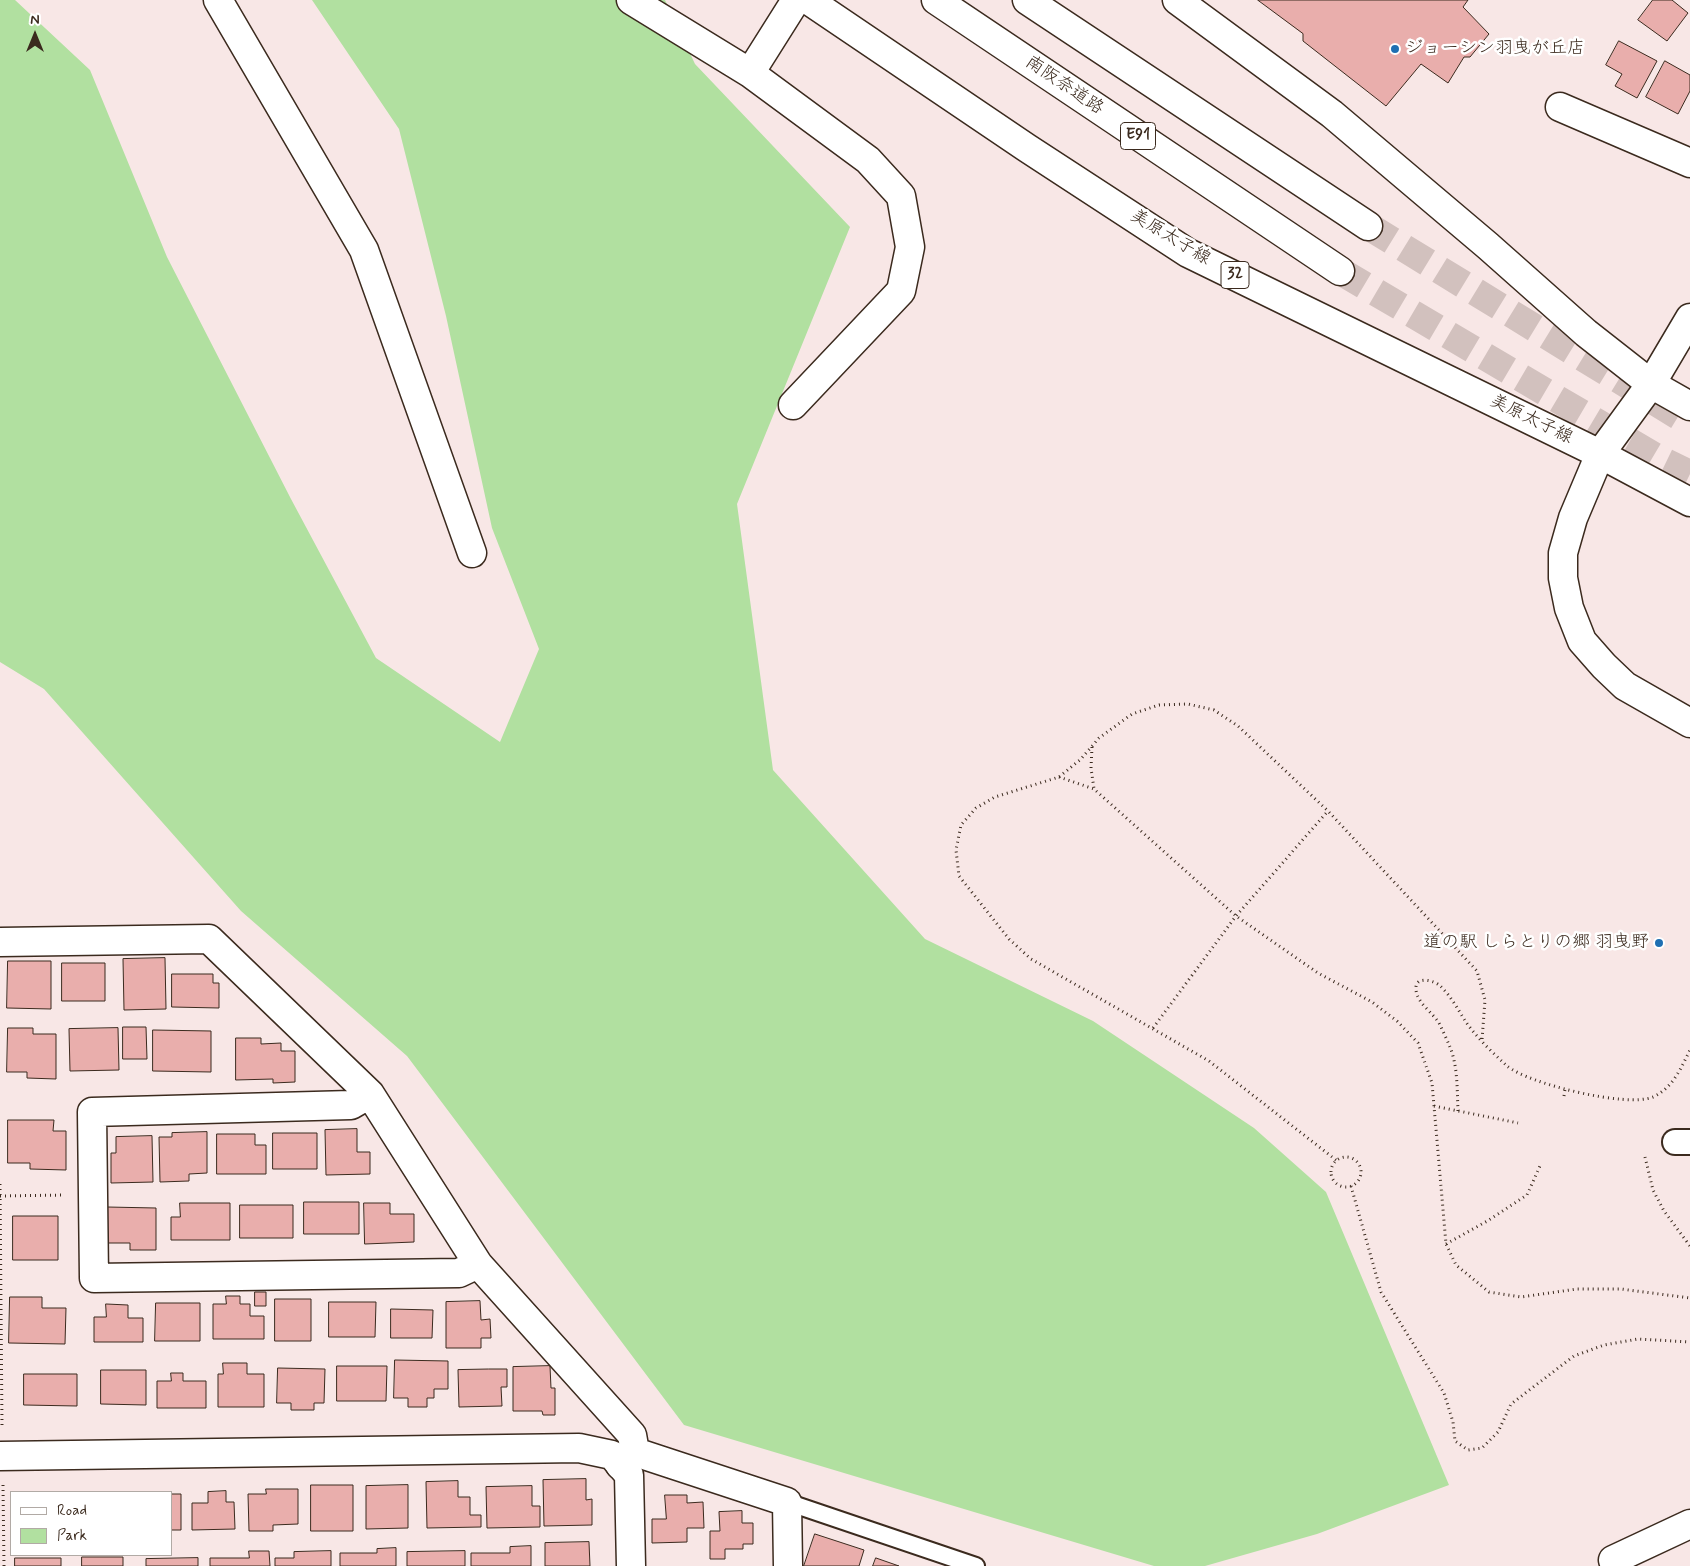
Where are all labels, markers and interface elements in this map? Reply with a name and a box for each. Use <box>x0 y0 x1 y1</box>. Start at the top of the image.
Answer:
north arrow <box>10 10 60 60</box>
text: N <box>30 11 40 29</box>
place label: ジョーシン羽曳が丘店 <box>1405 38 1585 60</box>
marker: ジョーシン羽曳が丘店 <box>1389 43 1401 55</box>
street label: 南阪奈道路 <box>1021 52 1107 120</box>
road number: E91 <box>1120 122 1156 150</box>
street label: 美原太子線 <box>1126 206 1214 270</box>
road number: 32 <box>1221 262 1249 288</box>
street label: 美原太子線 <box>1486 391 1576 449</box>
place label: 道の駅 しらとりの郷 羽曳野 <box>1423 932 1649 954</box>
marker: 道の駅 しらとりの郷 羽曳野 <box>1653 937 1665 949</box>
legend <box>10 1491 172 1556</box>
text: Road <box>57 1501 87 1521</box>
text: Park <box>57 1526 87 1546</box>

